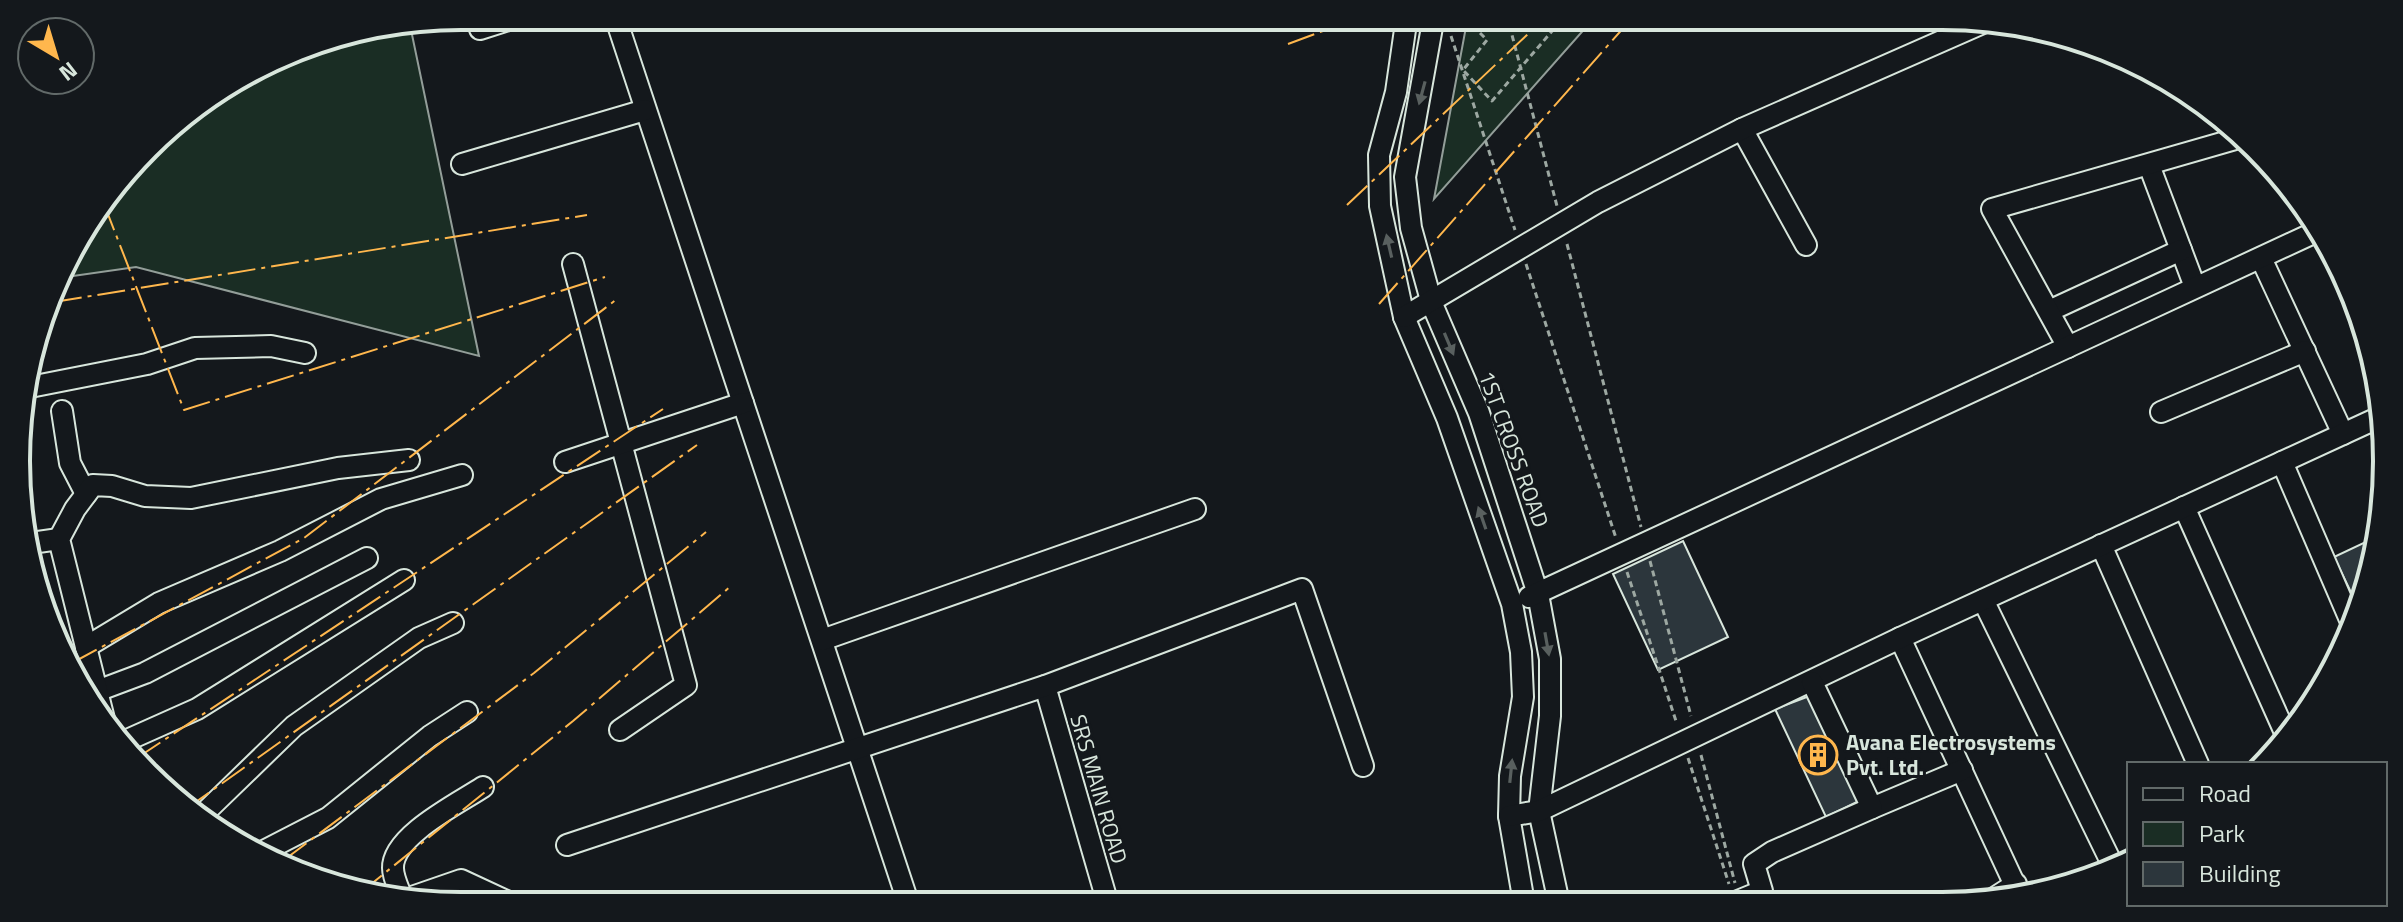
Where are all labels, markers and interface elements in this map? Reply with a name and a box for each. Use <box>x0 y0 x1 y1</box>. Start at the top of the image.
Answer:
north arrow <box>16 16 96 96</box>
text: N <box>52 54 85 90</box>
one-way arrow <box>1415 80 1427 105</box>
one-way arrow <box>1383 234 1395 259</box>
one-way arrow <box>1443 333 1456 356</box>
street label: 1ST CROSS ROAD <box>1470 366 1558 532</box>
one-way arrow <box>1475 506 1488 530</box>
one-way arrow <box>1542 632 1554 657</box>
street label: SRS MAIN ROAD <box>1061 710 1137 868</box>
place label: Avana Electrosystems Pvt. Ltd. <box>1846 725 2056 784</box>
building icon: Avana Electrosystems Pvt. Ltd. <box>1797 734 1839 776</box>
one-way arrow <box>1504 758 1517 783</box>
legend <box>2127 762 2387 906</box>
text: Road <box>2199 775 2251 811</box>
text: Park <box>2199 815 2245 851</box>
text: Building <box>2199 855 2281 891</box>

